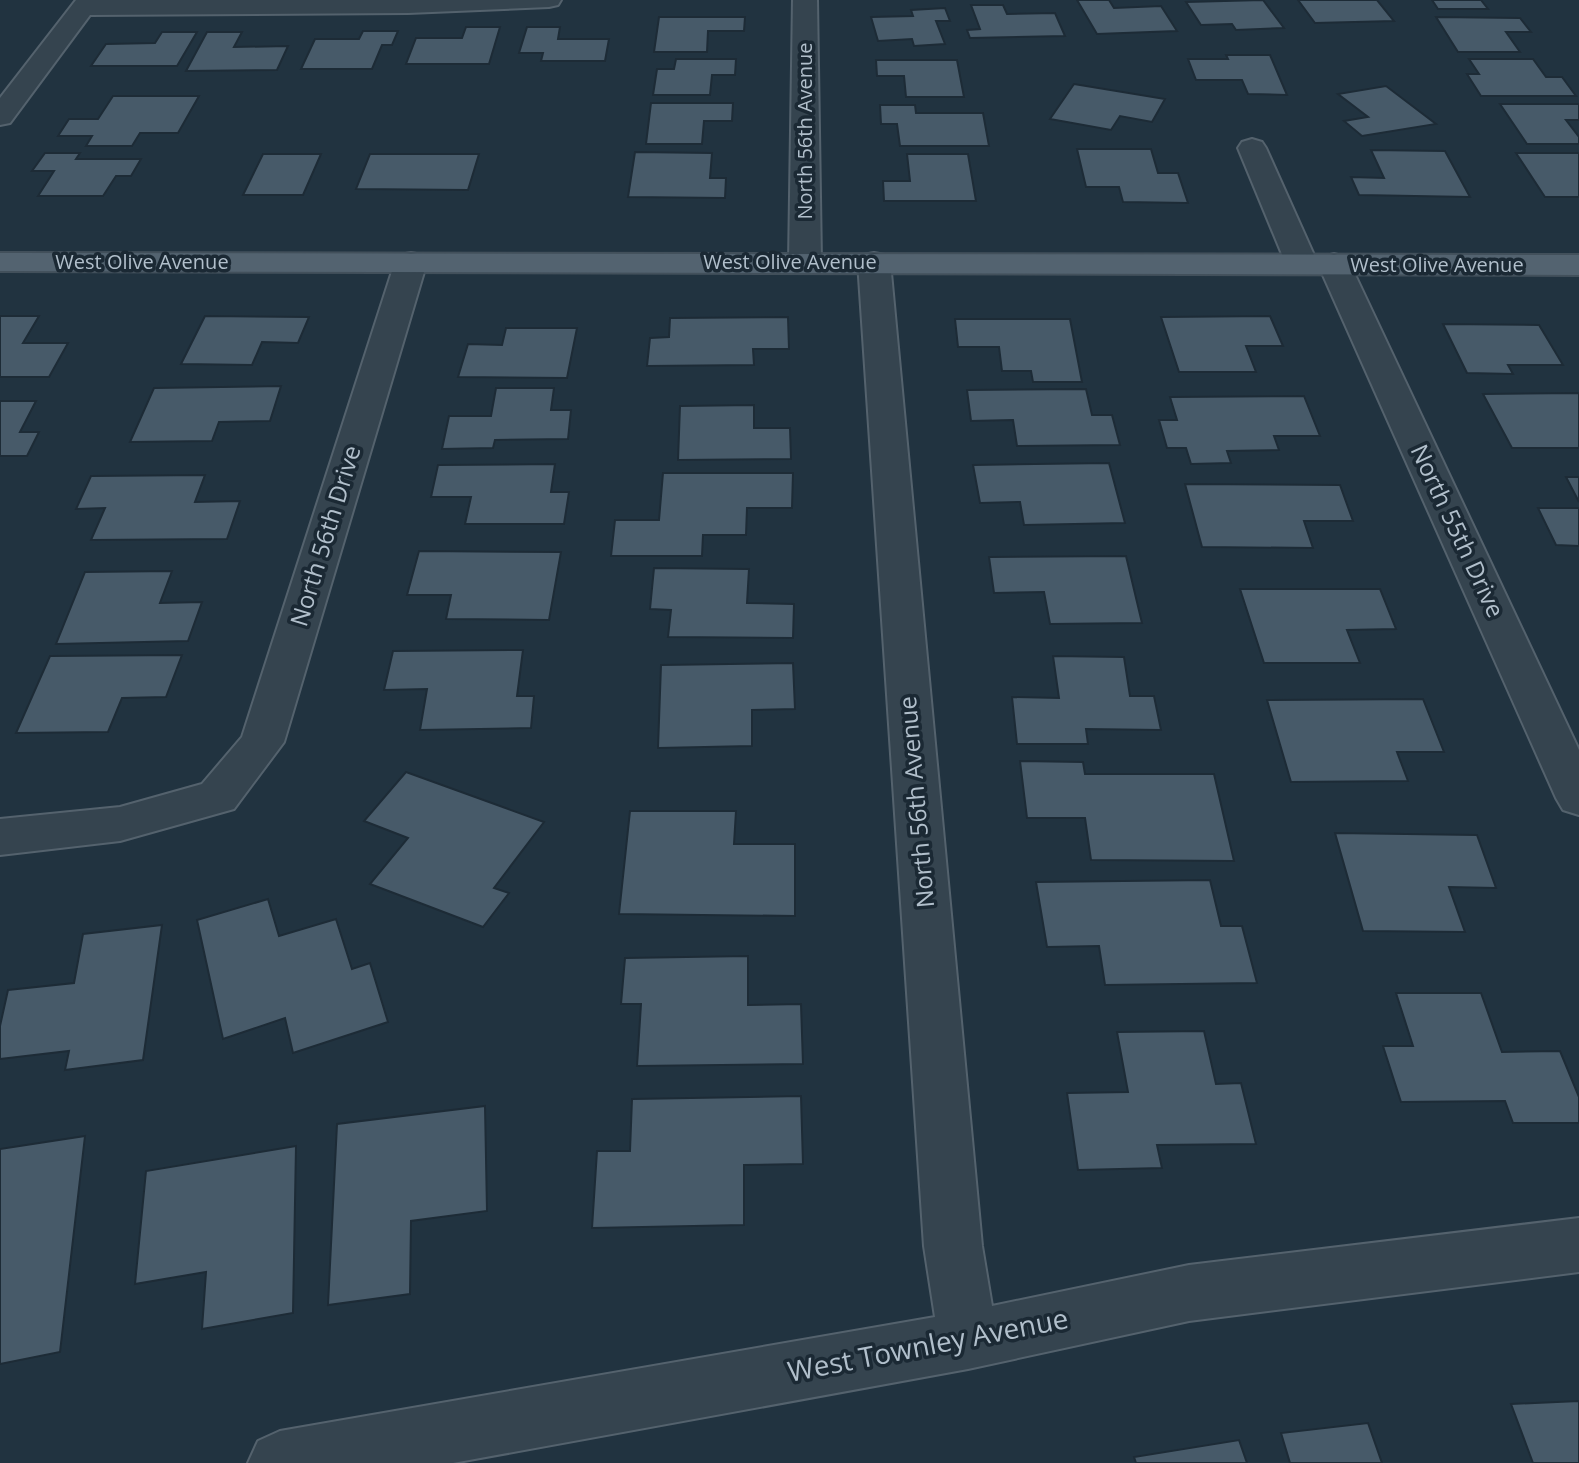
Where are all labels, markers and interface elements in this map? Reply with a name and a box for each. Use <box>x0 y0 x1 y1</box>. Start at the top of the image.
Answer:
street label: North 56th Avenue <box>791 43 818 219</box>
street label: West Olive Avenue <box>55 248 229 275</box>
street label: West Olive Avenue <box>703 248 877 275</box>
street label: West Olive Avenue <box>1350 251 1524 278</box>
street label: North 55th Drive <box>1404 438 1513 622</box>
street label: North 56th Drive <box>281 441 368 630</box>
street label: North 56th Avenue <box>890 695 941 909</box>
street label: West Townley Avenue <box>784 1298 1071 1390</box>

